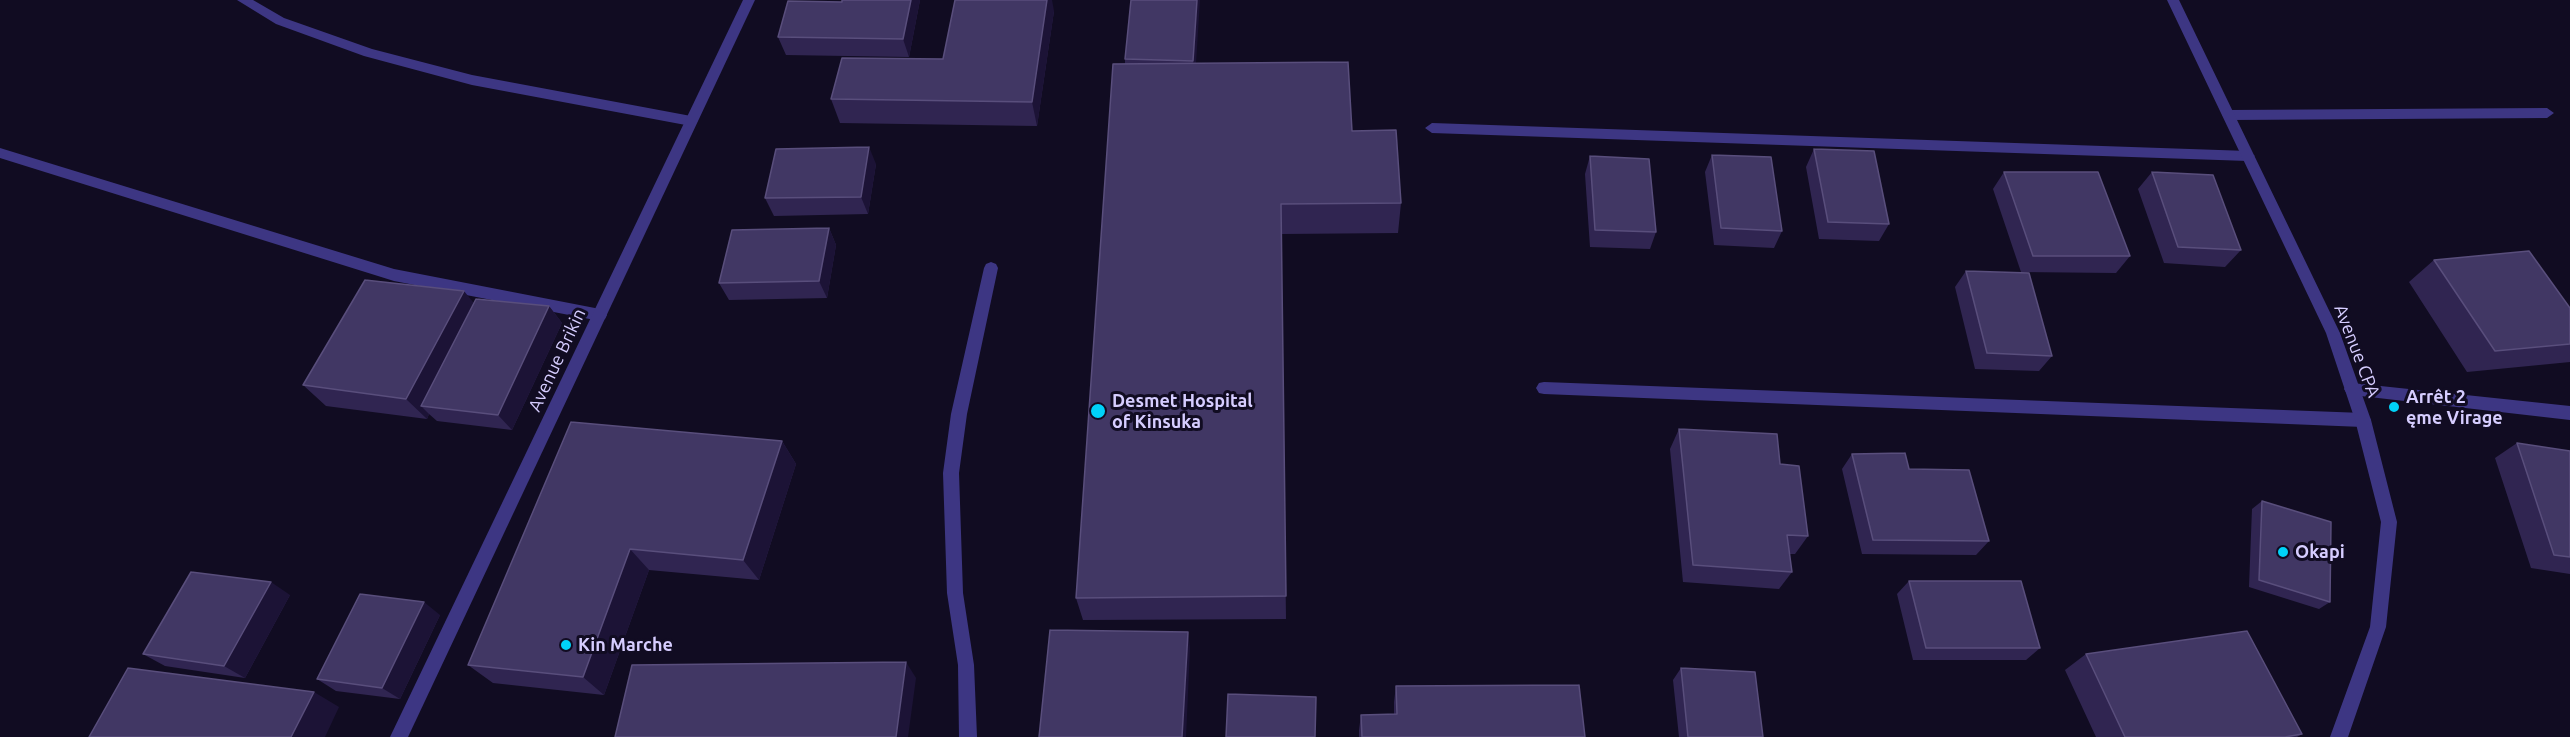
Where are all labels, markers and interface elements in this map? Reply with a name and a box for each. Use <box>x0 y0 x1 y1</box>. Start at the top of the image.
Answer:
street label: Avenue CPA <box>2329 302 2385 400</box>
street label: Avenue Brikin <box>524 305 590 415</box>
place label: Arrêt 2 ęme Virage <box>2406 386 2503 428</box>
place label: Desmet Hospital of Kinsuka <box>1112 390 1253 432</box>
marker: Arrêt 2 ęme Virage <box>2387 400 2401 414</box>
marker: Desmet Hospital of Kinsuka <box>1089 402 1107 420</box>
place label: Okapi <box>2295 541 2345 563</box>
marker: Okapi <box>2276 545 2290 559</box>
place label: Kin Marche <box>578 634 673 656</box>
marker: Kin Marche <box>559 638 573 652</box>

